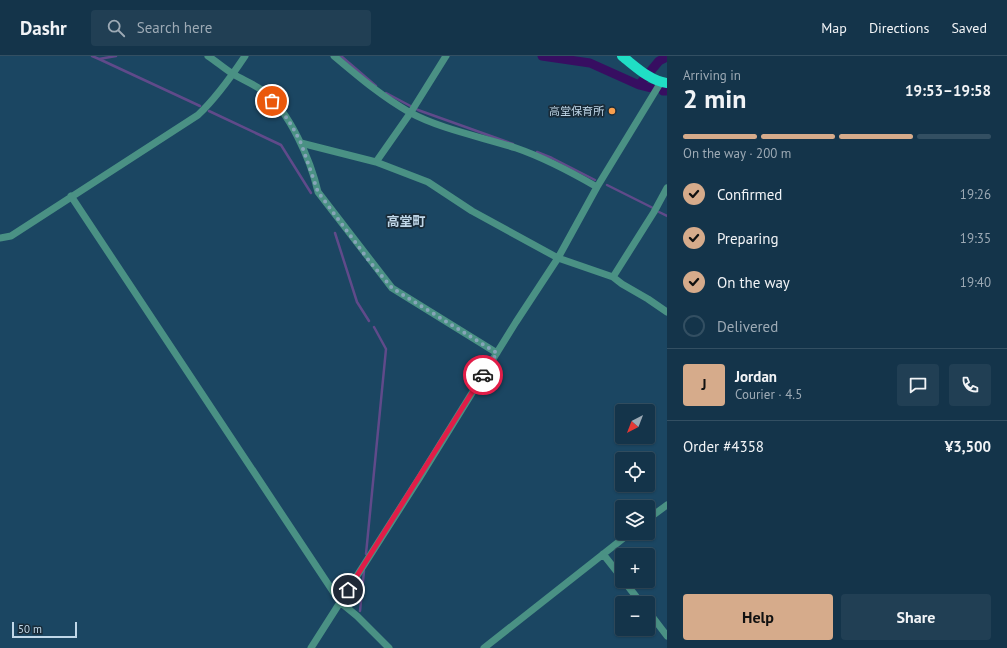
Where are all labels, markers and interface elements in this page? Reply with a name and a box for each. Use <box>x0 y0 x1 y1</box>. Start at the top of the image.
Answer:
search box <box>91 10 371 46</box>
text: Dashr <box>20 16 67 40</box>
icon: search <box>105 17 127 39</box>
text: Search here <box>137 18 212 37</box>
text: Map <box>821 19 847 37</box>
text: Directions <box>869 19 929 37</box>
text: Saved <box>951 19 987 37</box>
text: Arriving in <box>683 67 741 84</box>
text: 19:53–19:58 <box>905 81 991 100</box>
text: 2 min <box>683 82 746 115</box>
pin <box>255 84 289 118</box>
icon: bag <box>261 90 283 112</box>
place label: 高堂保育所 <box>549 104 605 118</box>
marker: 高堂保育所 <box>607 106 617 116</box>
text: On the way · 200 m <box>683 145 791 162</box>
icon: check <box>683 183 705 205</box>
text: Confirmed <box>717 185 782 204</box>
text: 19:26 <box>960 186 991 203</box>
district label: 高堂町 <box>386 213 426 230</box>
icon: check <box>683 227 705 249</box>
text: Preparing <box>717 229 779 248</box>
text: 19:35 <box>960 230 991 247</box>
icon: check <box>683 271 705 293</box>
text: On the way <box>717 273 790 292</box>
text: 19:40 <box>960 274 991 291</box>
text: Delivered <box>717 317 778 336</box>
courier <box>463 355 503 395</box>
icon: car <box>472 364 494 386</box>
button: chat <box>897 364 939 406</box>
button: phone <box>949 364 991 406</box>
text: Jordan <box>735 367 777 386</box>
text: J <box>701 375 707 394</box>
text: Courier · 4.5 <box>735 386 802 403</box>
north arrow <box>615 404 655 444</box>
map controls <box>615 404 655 636</box>
text: Order #4358 <box>683 437 764 456</box>
text: ¥3,500 <box>945 437 991 456</box>
button: locate <box>615 452 655 492</box>
button: layers <box>615 500 655 540</box>
button: + <box>615 548 655 588</box>
pin <box>331 573 365 607</box>
icon: home <box>337 579 359 601</box>
button: Help <box>683 594 833 640</box>
button: Share <box>841 594 991 640</box>
button: − <box>615 596 655 636</box>
scale bar <box>12 620 77 639</box>
text: 50 m <box>18 622 42 636</box>

